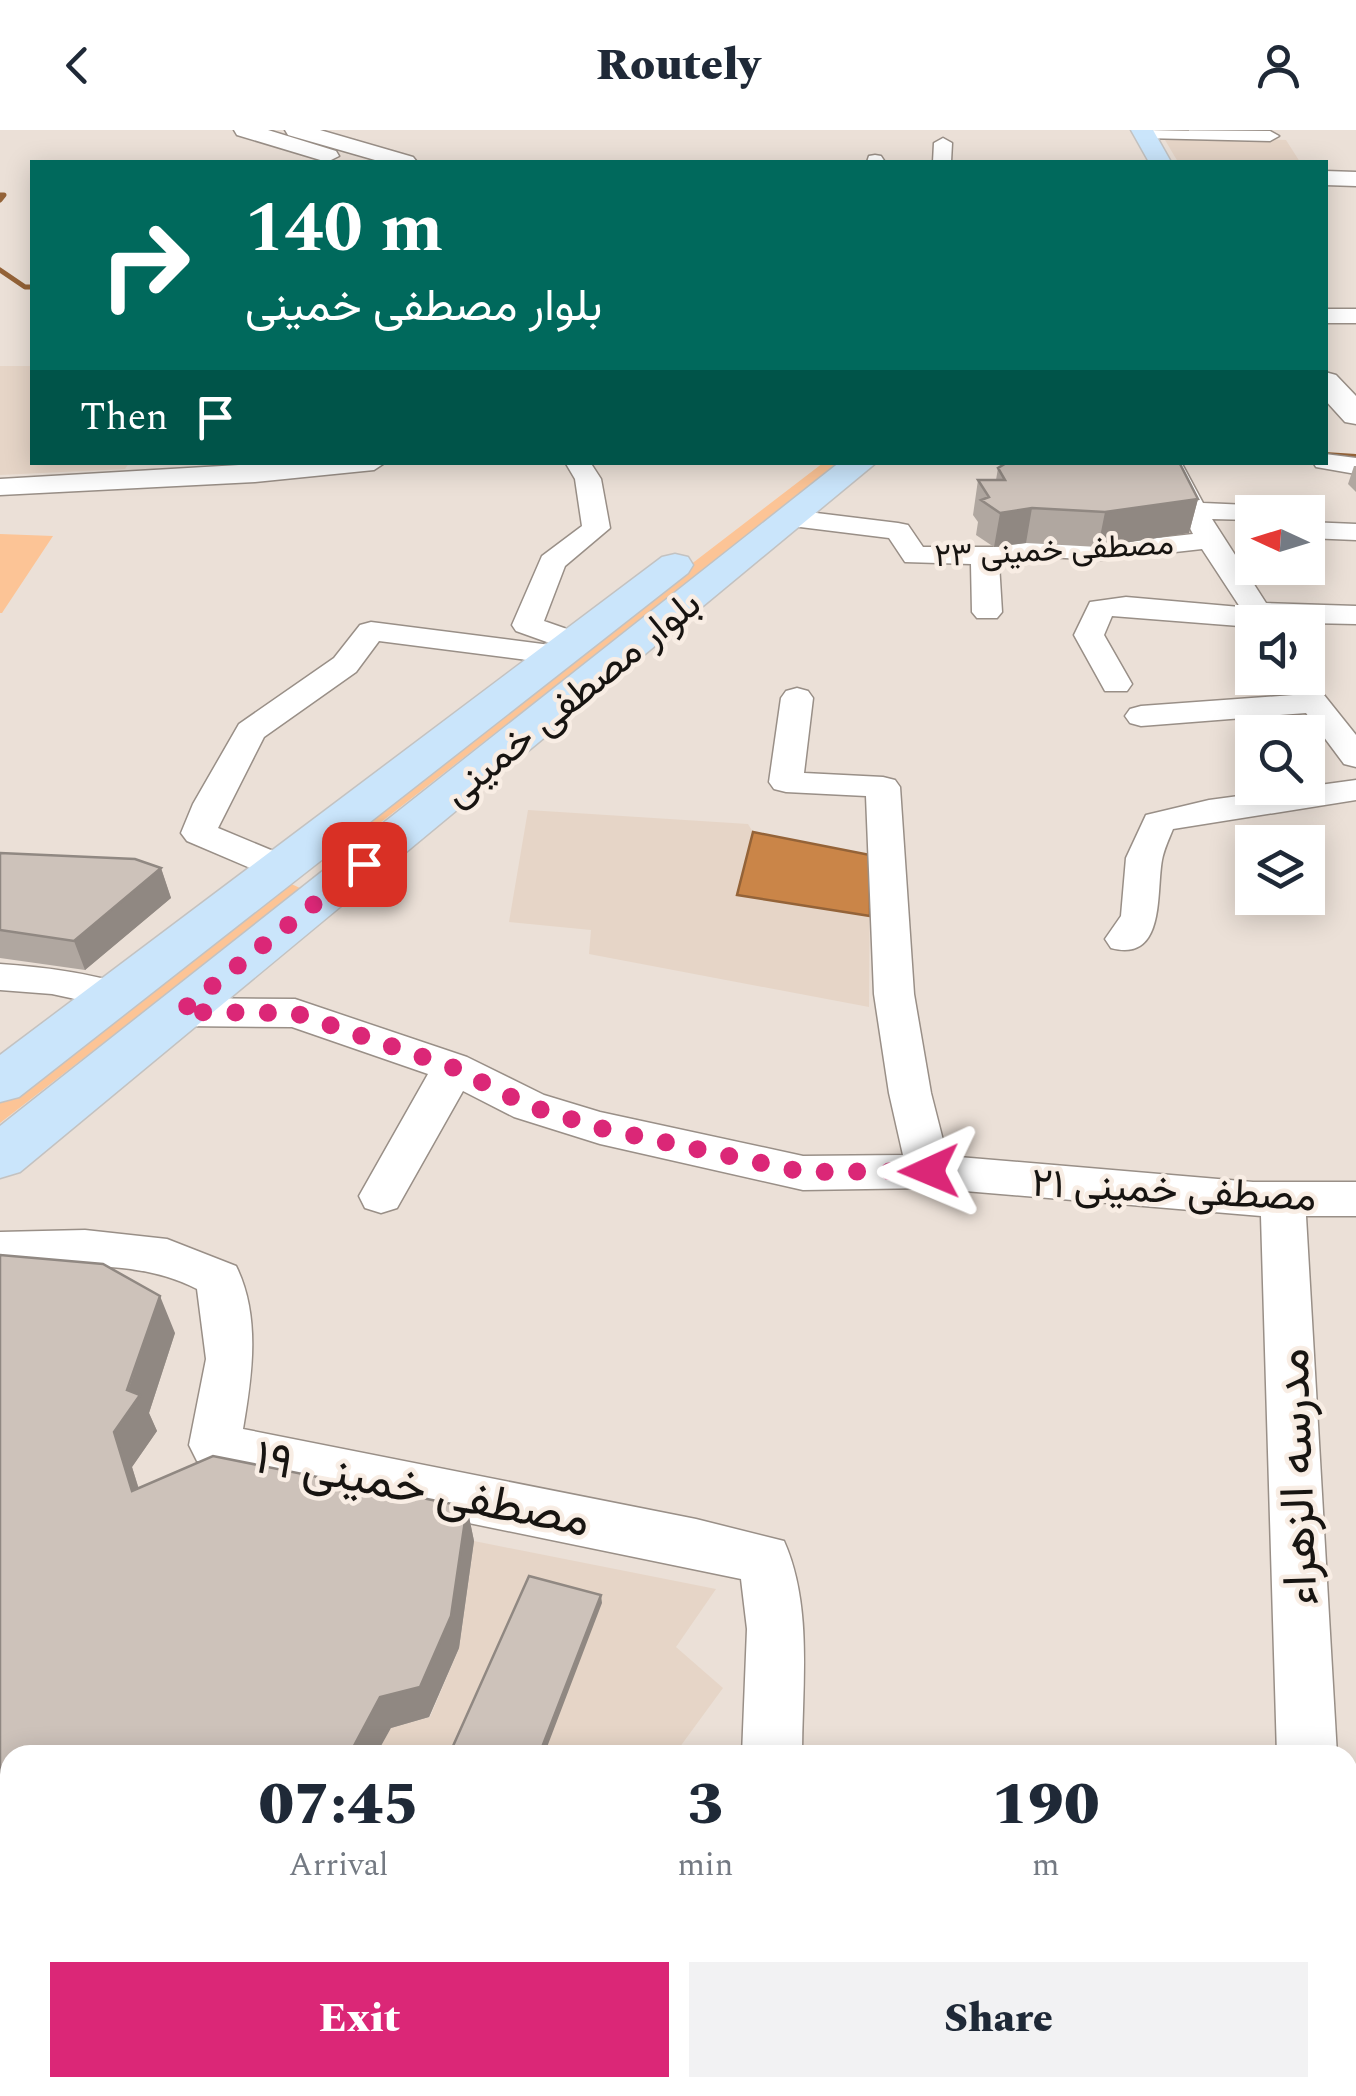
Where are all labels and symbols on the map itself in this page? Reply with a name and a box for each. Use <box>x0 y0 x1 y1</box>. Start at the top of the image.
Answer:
north arrow <box>1235 495 1325 585</box>
street label: مصطفی خمینی ۲۳ <box>933 520 1175 581</box>
street label: بلوار مصطفی خمینی <box>430 575 715 823</box>
pin <box>322 822 407 907</box>
position arrow <box>877 1119 981 1223</box>
street label: مصطفی خمینی ۲۱ <box>1030 1154 1318 1229</box>
street label: مدرسه الزهراء <box>1257 1347 1338 1607</box>
street label: مصطفی خمینی ۱۹ <box>249 1421 596 1558</box>

